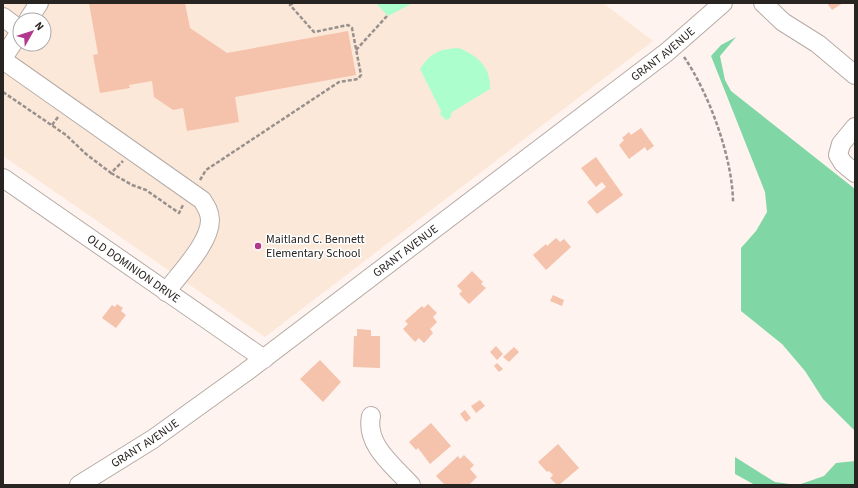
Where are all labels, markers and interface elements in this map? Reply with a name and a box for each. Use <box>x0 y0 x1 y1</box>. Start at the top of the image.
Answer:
north arrow <box>12 12 52 52</box>
text: N <box>31 18 48 34</box>
street label: GRANT AVENUE <box>627 23 699 85</box>
street label: GRANT AVENUE <box>369 220 442 281</box>
street label: OLD DOMINION DRIVE <box>84 230 184 307</box>
place label: Maitland C. Bennett Elementary School <box>266 231 365 262</box>
marker: Maitland C. Bennett Elementary School <box>253 241 263 251</box>
street label: GRANT AVENUE <box>108 415 182 472</box>

